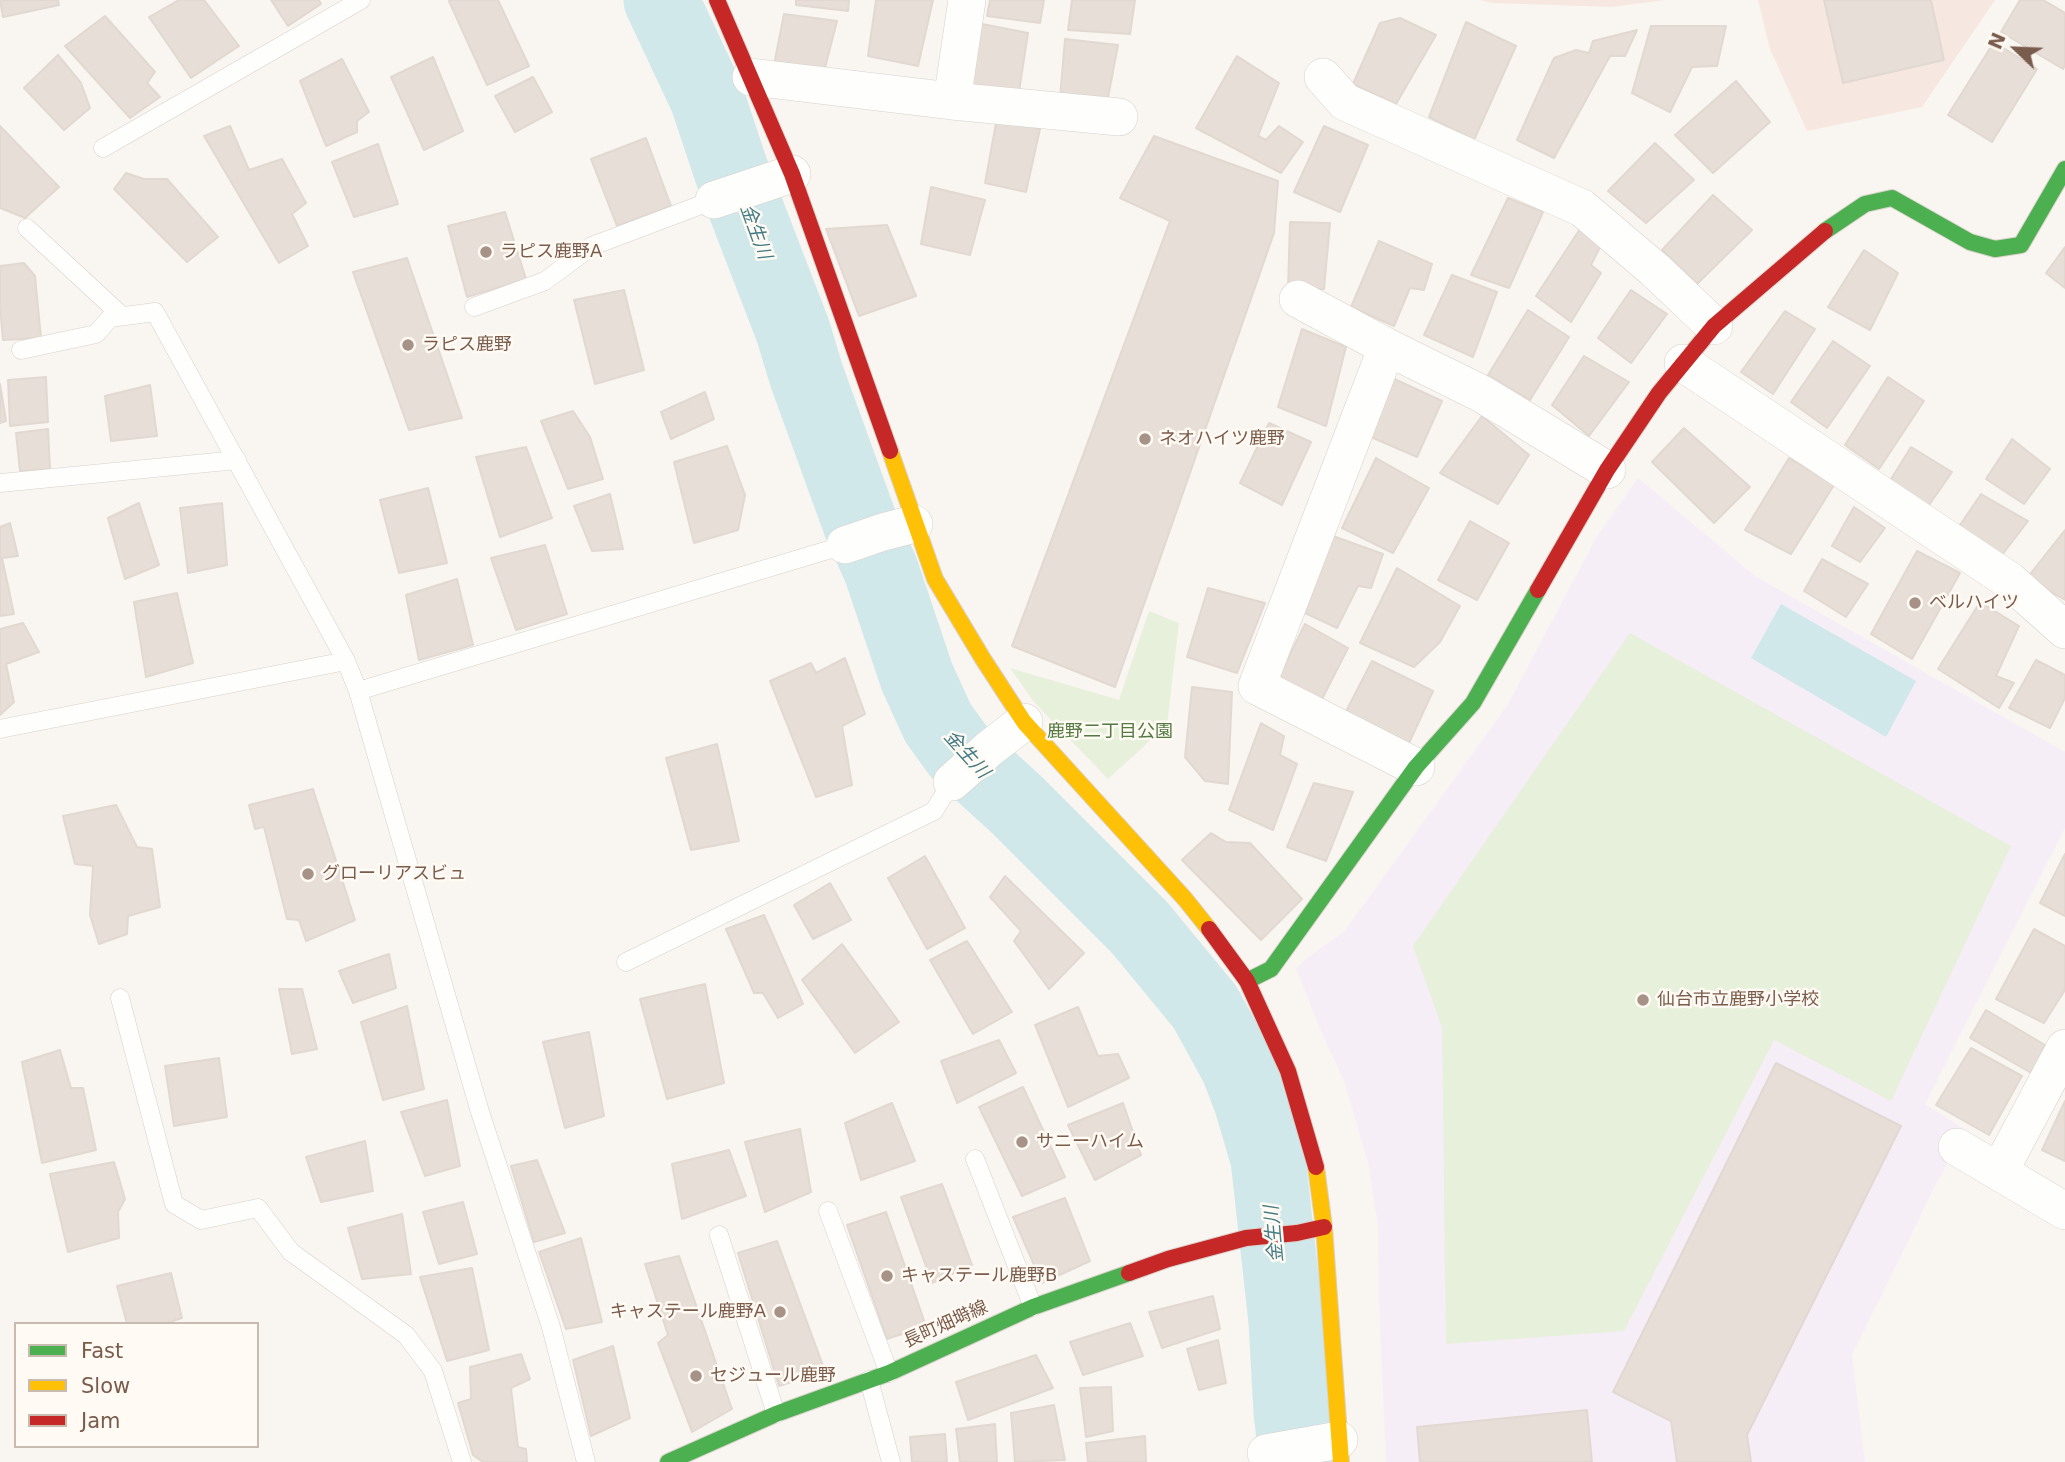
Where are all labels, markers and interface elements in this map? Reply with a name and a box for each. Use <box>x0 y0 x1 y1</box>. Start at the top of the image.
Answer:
north arrow <box>1981 14 2051 84</box>
text: N <box>1983 29 2010 52</box>
water label: 金生川 <box>735 201 775 263</box>
place label: ラピス鹿野A <box>500 241 602 263</box>
marker: ラピス鹿野A <box>478 244 494 260</box>
place label: ラピス鹿野 <box>422 334 512 356</box>
marker: ラピス鹿野 <box>400 337 416 353</box>
place label: ネオハイツ鹿野 <box>1159 428 1285 450</box>
marker: ネオハイツ鹿野 <box>1137 431 1153 447</box>
place label: ベルハイツ <box>1929 592 2019 614</box>
marker: ベルハイツ <box>1907 595 1923 611</box>
park label: 鹿野二丁目公園 <box>1047 721 1173 743</box>
water label: 金生川 <box>938 726 994 784</box>
place label: グローリアスビュ <box>322 863 466 885</box>
marker: グローリアスビュ <box>300 866 316 882</box>
place label: 仙台市立鹿野小学校 <box>1657 989 1819 1011</box>
marker: 仙台市立鹿野小学校 <box>1635 992 1651 1008</box>
place label: サニーハイム <box>1036 1131 1144 1153</box>
marker: サニーハイム <box>1014 1134 1030 1150</box>
water label: 金生川 <box>1261 1205 1289 1263</box>
place label: キャステール鹿野B <box>901 1265 1057 1287</box>
marker: キャステール鹿野B <box>879 1268 895 1284</box>
street label: 長町畑塒線 <box>900 1297 992 1353</box>
place label: キャステール鹿野A <box>610 1301 766 1323</box>
marker: キャステール鹿野A <box>772 1304 788 1320</box>
legend <box>14 1322 259 1448</box>
text: Fast <box>81 1339 123 1363</box>
place label: セジュール鹿野 <box>710 1365 836 1387</box>
marker: セジュール鹿野 <box>688 1368 704 1384</box>
text: Slow <box>81 1374 130 1398</box>
text: Jam <box>81 1409 121 1433</box>

